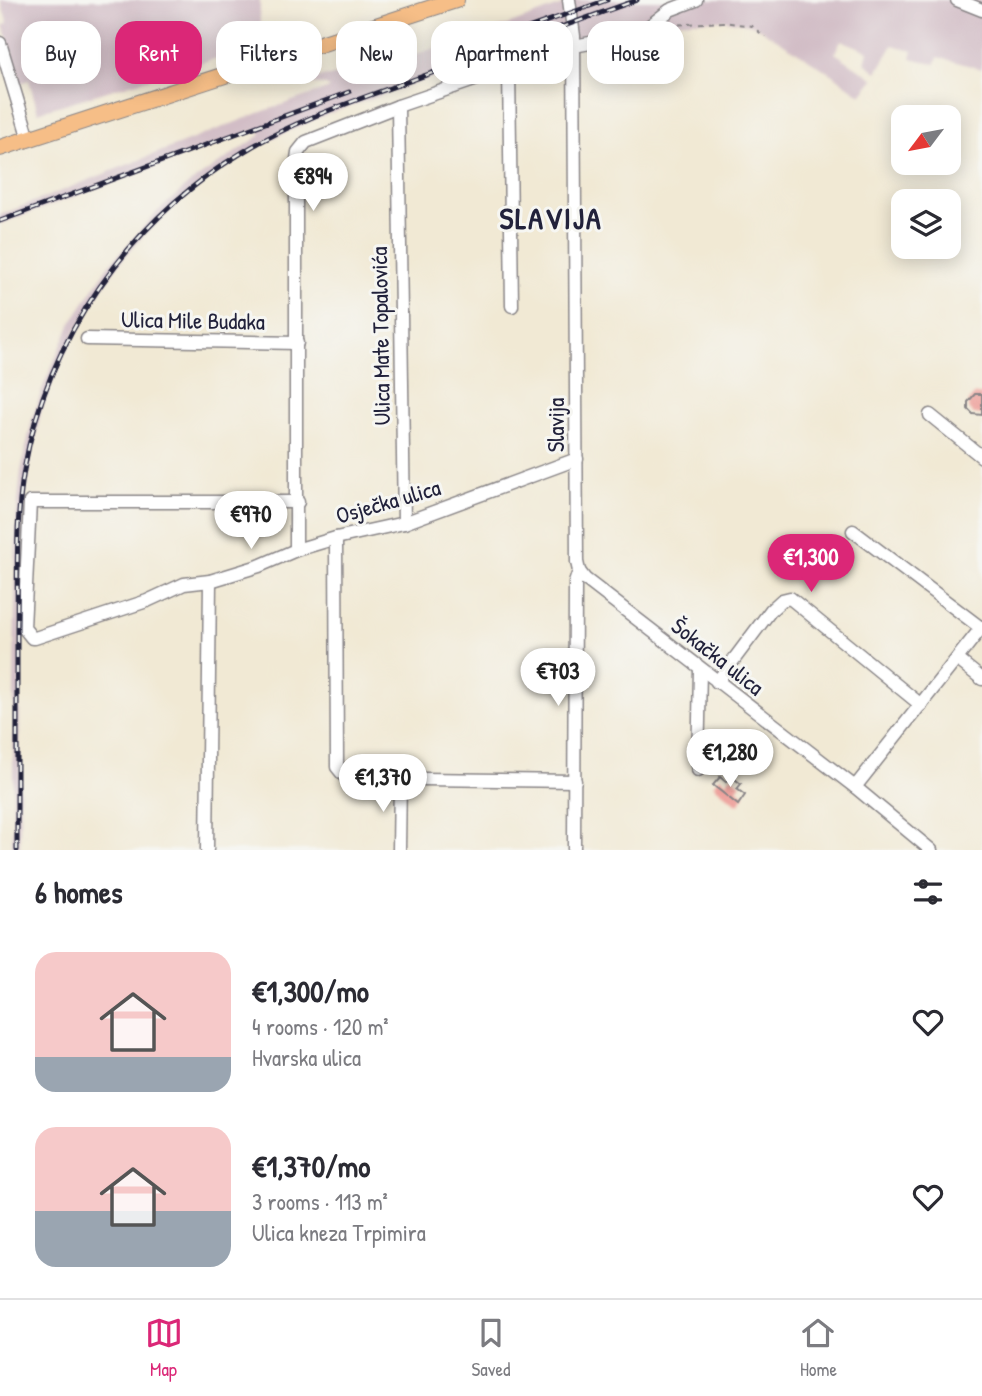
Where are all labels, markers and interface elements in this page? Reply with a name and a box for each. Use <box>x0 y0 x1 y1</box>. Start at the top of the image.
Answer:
chip: Buy <box>21 21 101 84</box>
chip: Rent <box>115 21 202 84</box>
chip: Filters <box>216 21 322 84</box>
chip: New <box>336 21 417 84</box>
chip: Apartment <box>431 21 573 84</box>
chip: House <box>587 21 684 84</box>
north arrow <box>891 105 961 175</box>
map controls <box>891 105 961 259</box>
pin: €894 <box>272 154 354 213</box>
text: €894 <box>294 160 332 191</box>
button: layers <box>891 189 961 259</box>
district label: SLAVIJA <box>499 198 603 238</box>
street label: Ulica Mate Topalovića <box>363 246 397 426</box>
street label: Ulica Mile Budaka <box>121 303 265 337</box>
street label: Slavija <box>540 398 571 452</box>
street label: Osječka ulica <box>332 471 444 531</box>
pin: €970 <box>210 491 292 551</box>
text: €970 <box>230 498 272 529</box>
pin: €1,300 <box>754 534 868 594</box>
text: €1,300 <box>784 541 838 572</box>
street label: Šokačka ulica <box>665 610 771 702</box>
pin: €703 <box>517 648 599 708</box>
text: €703 <box>536 655 580 686</box>
pin: €1,280 <box>673 730 787 789</box>
text: €1,280 <box>702 736 758 767</box>
pin: €1,370 <box>326 754 440 814</box>
text: €1,370 <box>355 761 411 792</box>
text: 6 homes <box>35 872 122 912</box>
icon: filters <box>909 873 947 911</box>
text: €1,300/mo <box>252 971 369 1011</box>
icon: home <box>91 980 175 1064</box>
icon: heart <box>909 1003 947 1041</box>
text: 4 rooms · 120 m² <box>252 1011 389 1042</box>
text: Hvarska ulica <box>252 1042 361 1073</box>
text: €1,370/mo <box>252 1146 370 1186</box>
icon: home <box>91 1155 175 1239</box>
icon: heart <box>909 1178 947 1216</box>
text: 3 rooms · 113 m² <box>252 1186 388 1217</box>
text: Ulica kneza Trpimira <box>252 1217 426 1248</box>
tab: Map <box>145 1314 183 1382</box>
tab: Saved <box>472 1314 510 1382</box>
tab: Home <box>799 1314 837 1382</box>

